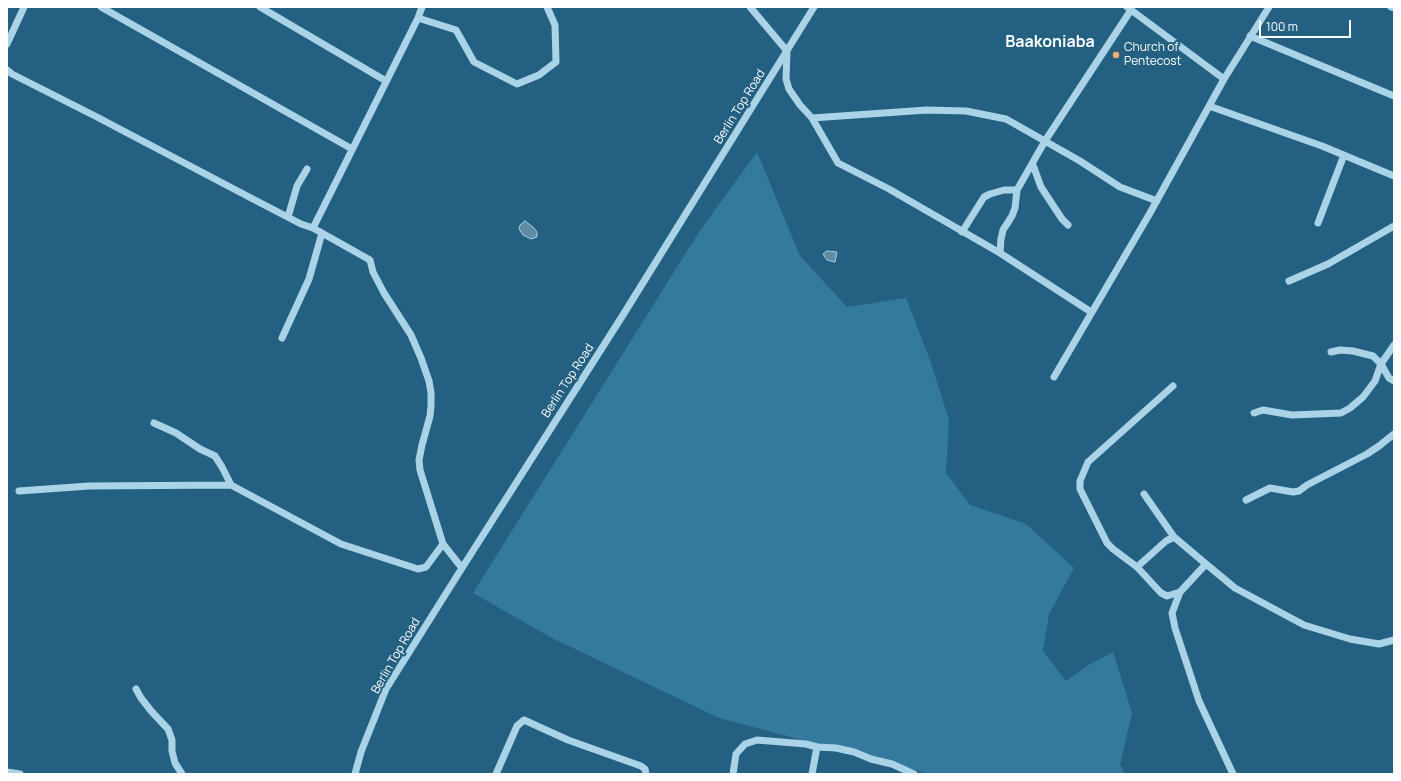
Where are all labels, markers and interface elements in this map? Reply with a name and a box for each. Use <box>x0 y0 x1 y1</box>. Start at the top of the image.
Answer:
scale bar <box>1261 12 1353 38</box>
text: 100 m <box>1266 18 1298 35</box>
district label: Baakoniaba <box>1005 33 1095 53</box>
place label: Church of Pentecost <box>1124 41 1181 69</box>
marker: Church of Pentecost <box>1111 50 1121 60</box>
street label: Berlin Top Road <box>711 67 769 147</box>
street label: Berlin Top Road <box>539 341 597 421</box>
street label: Berlin Top Road <box>368 616 424 696</box>

